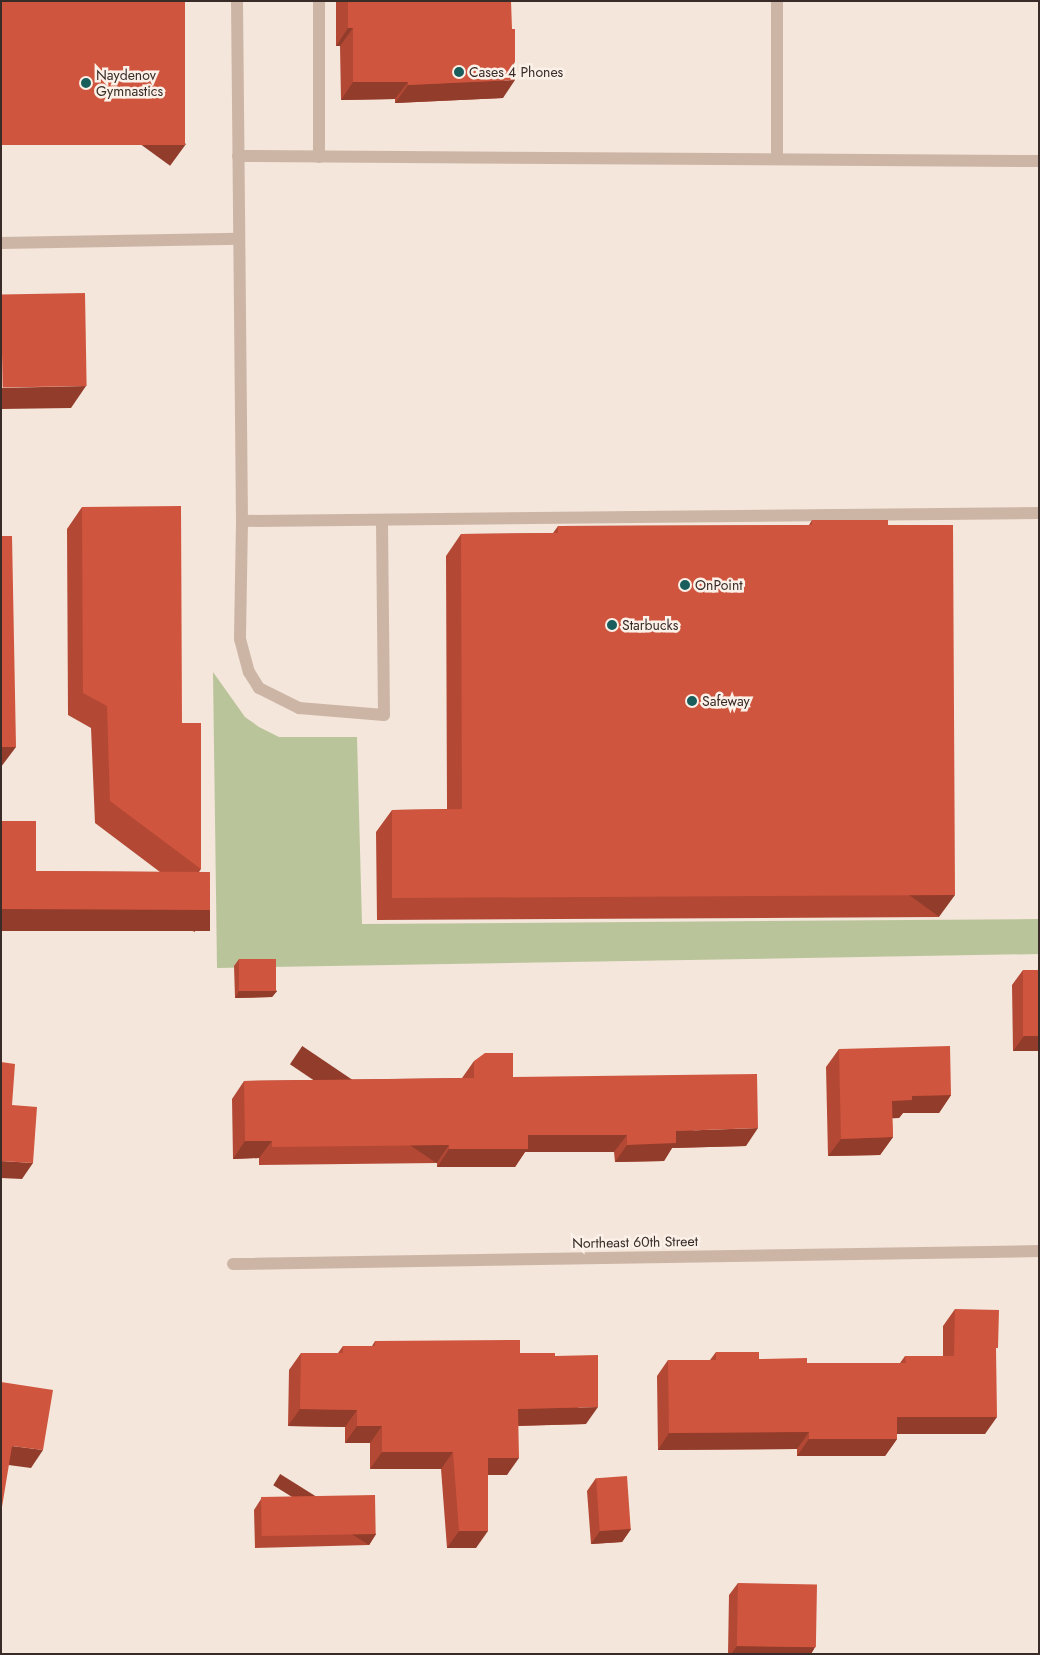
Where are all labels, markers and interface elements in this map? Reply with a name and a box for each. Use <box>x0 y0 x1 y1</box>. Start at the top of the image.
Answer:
place label: Cases 4 Phones <box>469 64 563 80</box>
marker: Cases 4 Phones <box>453 66 465 78</box>
place label: Naydenov Gymnastics <box>96 67 163 100</box>
marker: Naydenov Gymnastics <box>80 77 92 89</box>
place label: OnPoint <box>695 577 743 593</box>
marker: OnPoint <box>679 579 691 591</box>
place label: Starbucks <box>622 617 678 633</box>
marker: Starbucks <box>606 619 618 631</box>
place label: Safeway <box>702 693 750 709</box>
marker: Safeway <box>686 695 698 707</box>
street label: Northeast 60th Street <box>572 1233 698 1251</box>

